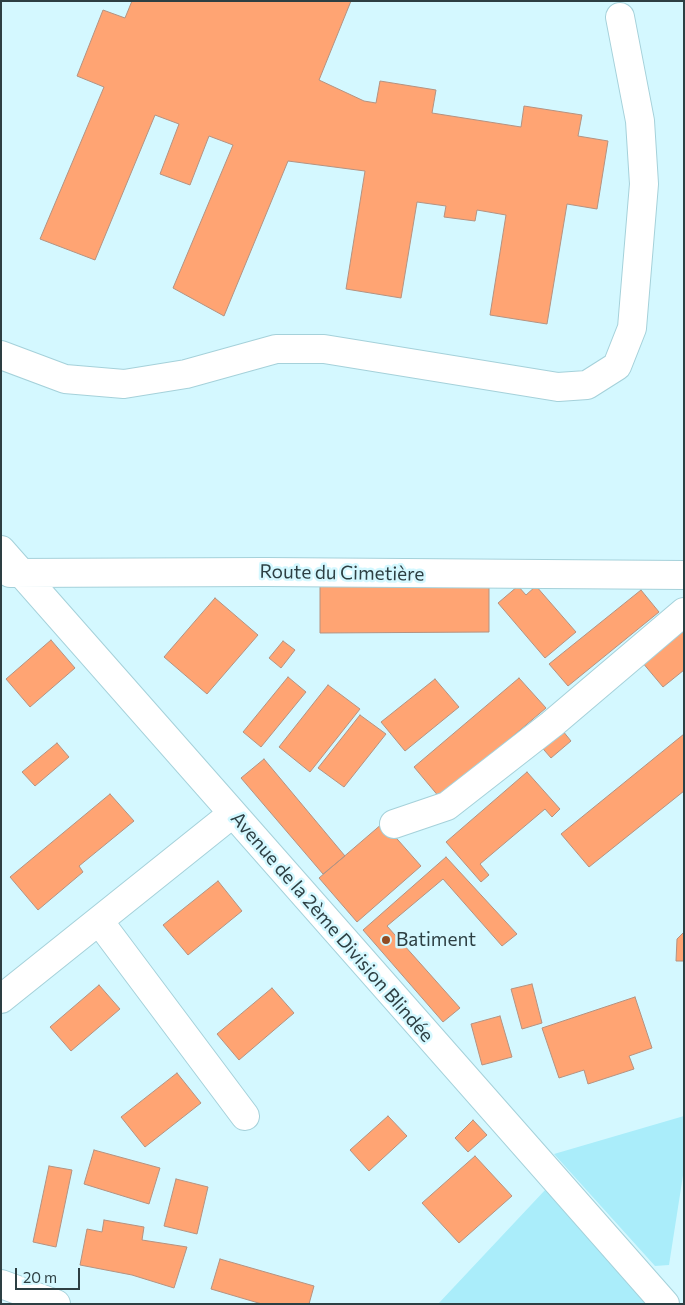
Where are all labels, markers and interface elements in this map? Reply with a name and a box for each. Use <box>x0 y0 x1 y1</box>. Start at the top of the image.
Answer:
street label: Route du Cimetière <box>259 560 425 586</box>
street label: Avenue de la 2ème Division Blindée <box>226 807 438 1047</box>
place label: Batiment <box>396 929 476 951</box>
marker: Batiment <box>380 934 392 946</box>
scale bar <box>18 1258 82 1290</box>
text: 20 m <box>23 1268 57 1286</box>

